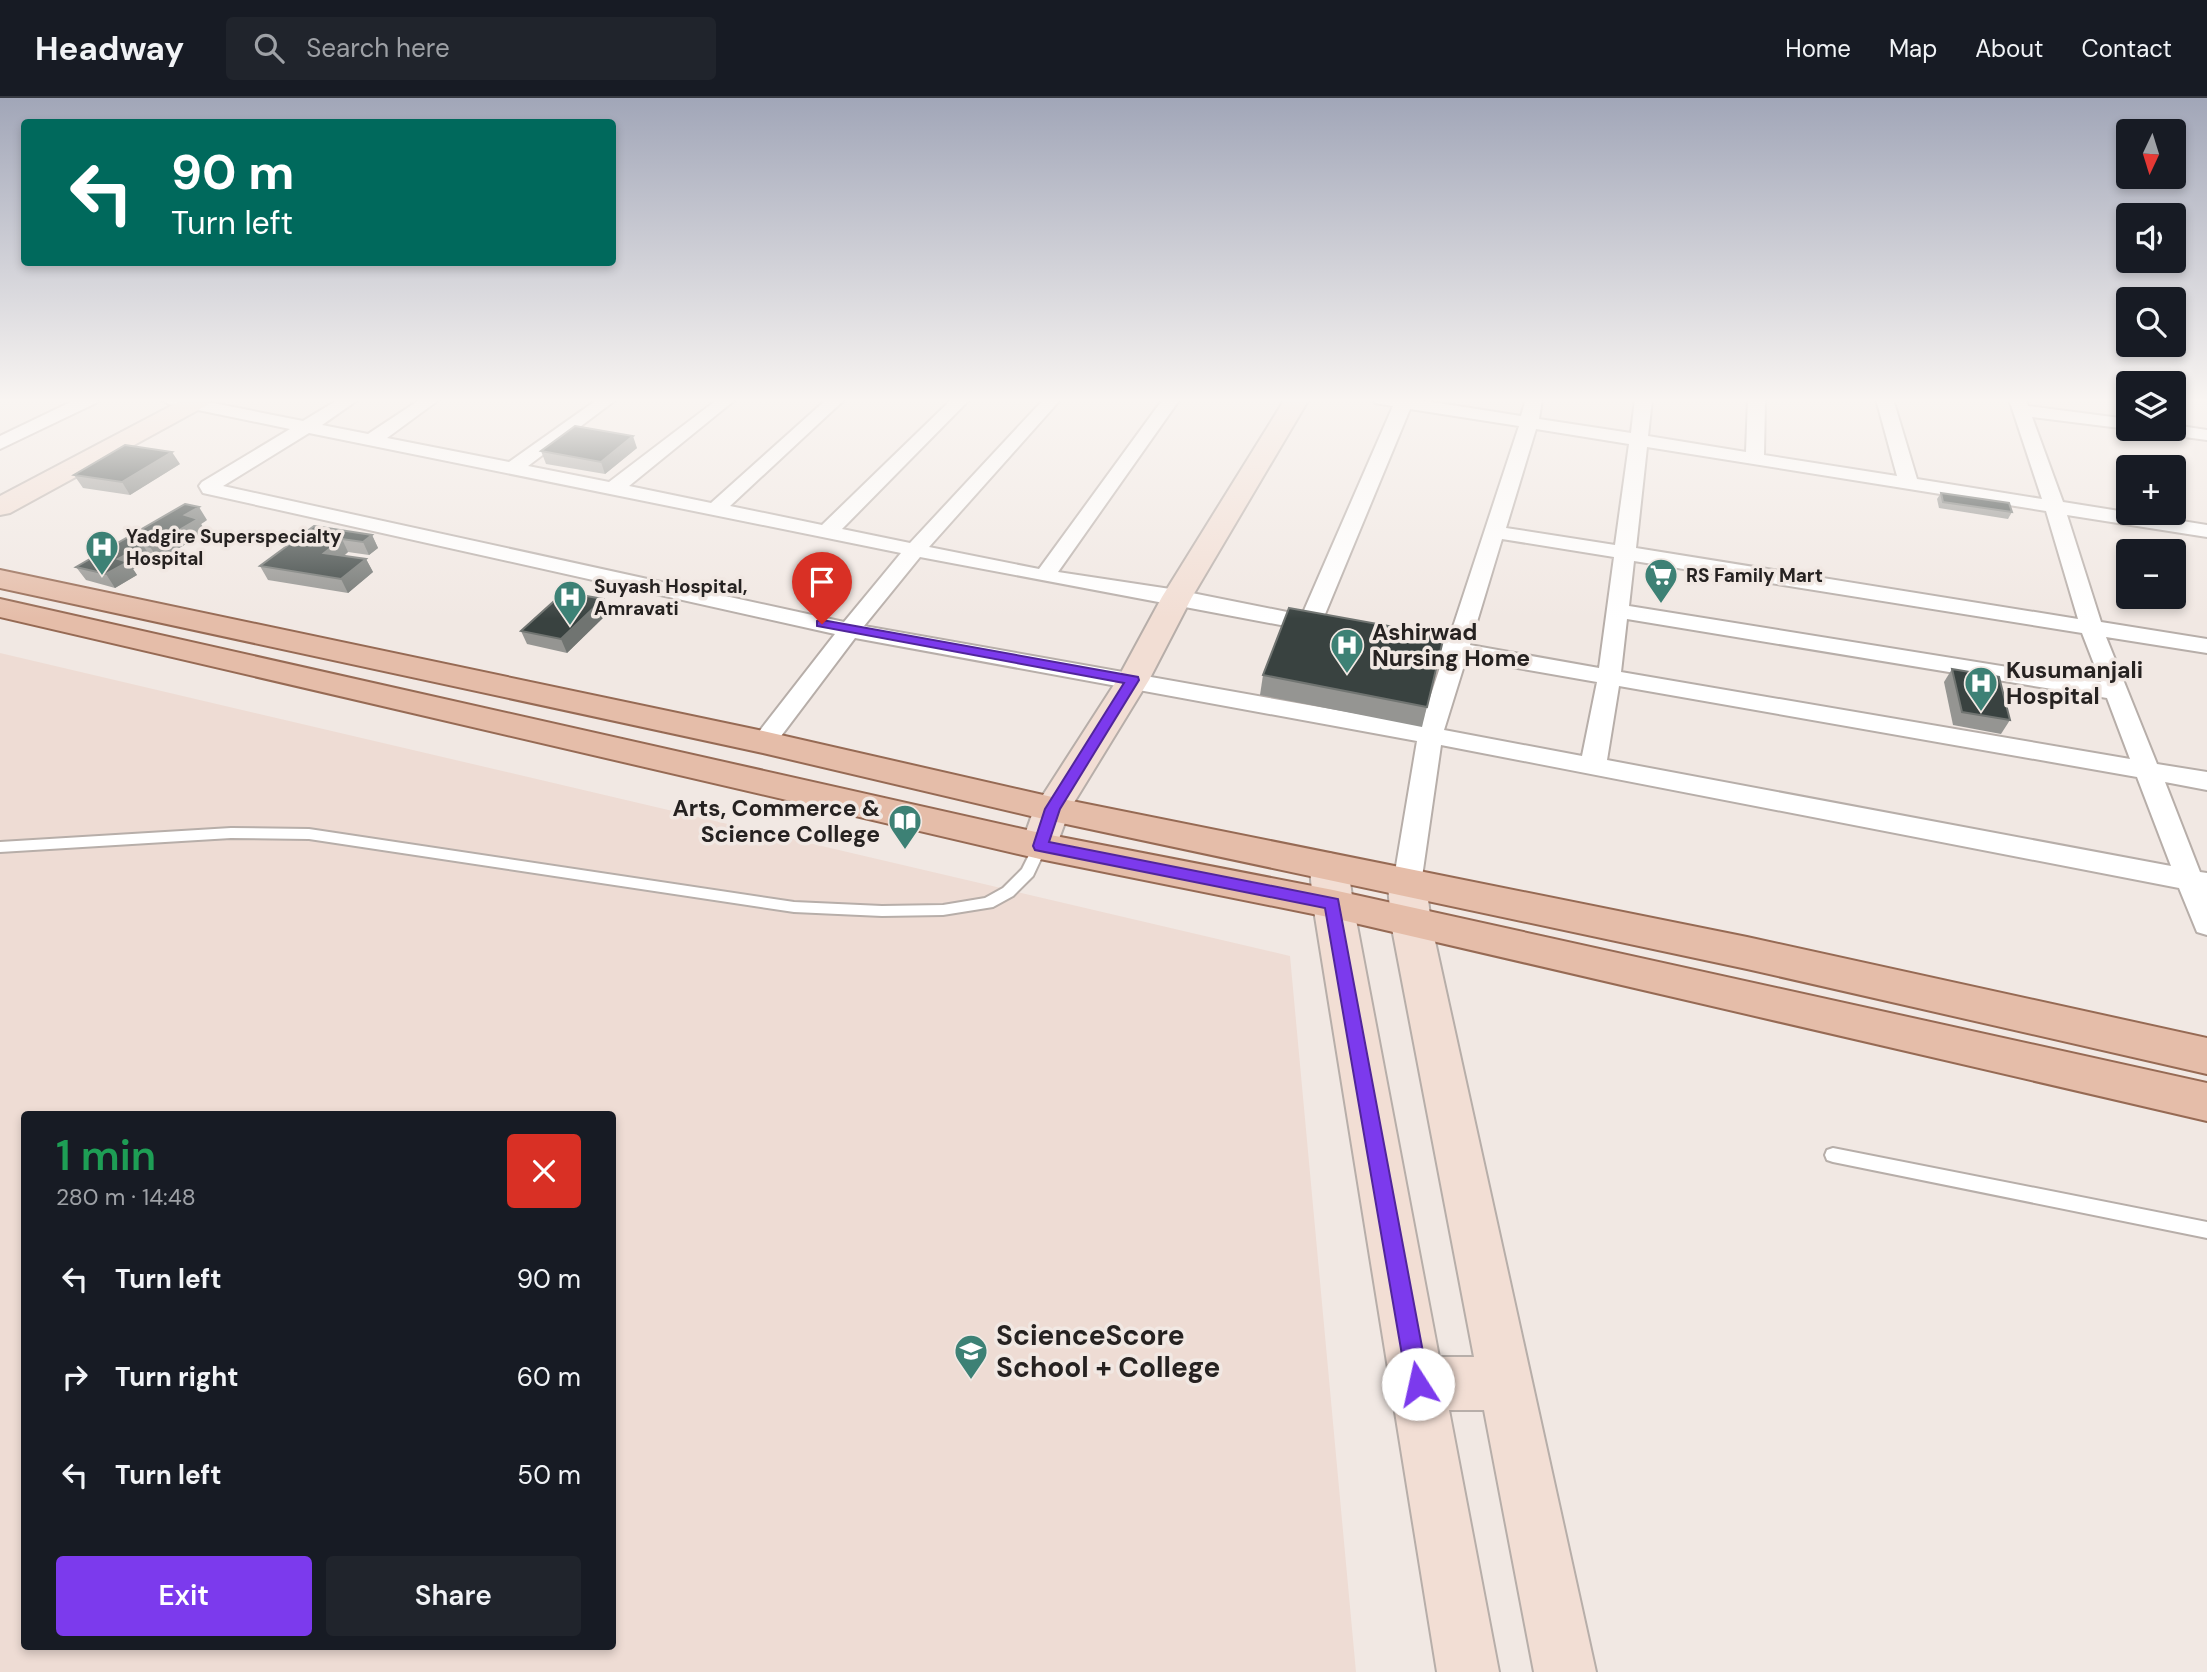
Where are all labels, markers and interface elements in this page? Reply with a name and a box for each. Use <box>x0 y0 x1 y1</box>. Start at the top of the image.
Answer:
search box <box>226 17 716 80</box>
text: Headway <box>35 27 184 70</box>
icon: search <box>250 29 288 67</box>
text: Search here <box>306 31 450 65</box>
text: Home <box>1785 33 1851 64</box>
text: Map <box>1889 33 1937 64</box>
text: About <box>1975 33 2044 64</box>
text: Contact <box>2082 33 2172 64</box>
north arrow <box>2116 119 2186 189</box>
map controls <box>2116 119 2186 609</box>
text: 90 m <box>171 140 294 204</box>
icon: left <box>56 147 147 238</box>
text: Turn left <box>171 202 293 244</box>
button: sound <box>2116 203 2186 273</box>
button: search <box>2116 287 2186 357</box>
button: layers <box>2116 371 2186 441</box>
button: + <box>2116 455 2186 525</box>
place label: Yadgire Superspecialty Hospital <box>126 524 342 571</box>
hospital icon: Yadgire Superspecialty Hospital <box>83 528 121 577</box>
button: − <box>2116 539 2186 609</box>
pin <box>792 552 852 624</box>
supermarket icon: RS Family Mart <box>1642 556 1680 605</box>
icon: arrive <box>803 563 841 601</box>
place label: RS Family Mart <box>1686 563 1823 588</box>
place label: Suyash Hospital, Amravati <box>594 574 747 621</box>
hospital icon: Suyash Hospital, Amravati <box>551 578 589 627</box>
place label: Ashirwad Nursing Home <box>1372 617 1530 673</box>
hospital icon: Ashirwad Nursing Home <box>1328 626 1366 675</box>
place label: Kusumanjali Hospital <box>2006 655 2143 711</box>
hospital icon: Kusumanjali Hospital <box>1962 664 2000 713</box>
place label: Arts, Commerce & Science College <box>672 793 880 849</box>
library icon: Arts, Commerce & Science College <box>886 802 924 851</box>
text: 1 min <box>56 1128 156 1183</box>
button: close <box>507 1134 581 1208</box>
text: 280 m · 14:48 <box>56 1182 196 1212</box>
icon: left <box>56 1260 94 1298</box>
text: Turn left <box>115 1262 222 1296</box>
text: 90 m <box>517 1262 581 1296</box>
place label: ScienceScore School + College <box>996 1317 1220 1386</box>
school or university icon: ScienceScore School + College <box>952 1332 990 1381</box>
position arrow <box>1381 1347 1455 1421</box>
icon: right <box>56 1358 94 1396</box>
text: Turn right <box>115 1360 239 1394</box>
text: 60 m <box>517 1360 581 1394</box>
icon: left <box>56 1456 94 1494</box>
text: Turn left <box>115 1458 222 1492</box>
text: 50 m <box>517 1458 581 1492</box>
button: Exit <box>56 1556 312 1636</box>
button: Share <box>326 1556 581 1636</box>

